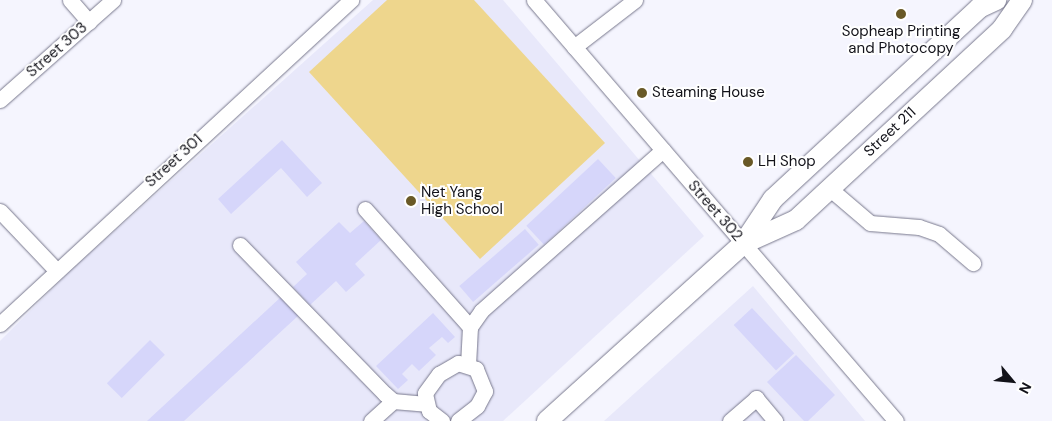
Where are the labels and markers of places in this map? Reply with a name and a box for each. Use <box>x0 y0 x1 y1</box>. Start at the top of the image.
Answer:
marker: Sopheap Printing and Photocopy <box>895 8 907 20</box>
place label: Sopheap Printing and Photocopy <box>842 22 960 57</box>
place label: Steaming House <box>652 84 765 102</box>
marker: Steaming House <box>636 87 648 99</box>
place label: LH Shop <box>758 153 816 171</box>
marker: LH Shop <box>742 156 754 168</box>
place label: Net Yang High School <box>421 183 503 218</box>
marker: Net Yang High School <box>405 195 417 207</box>

